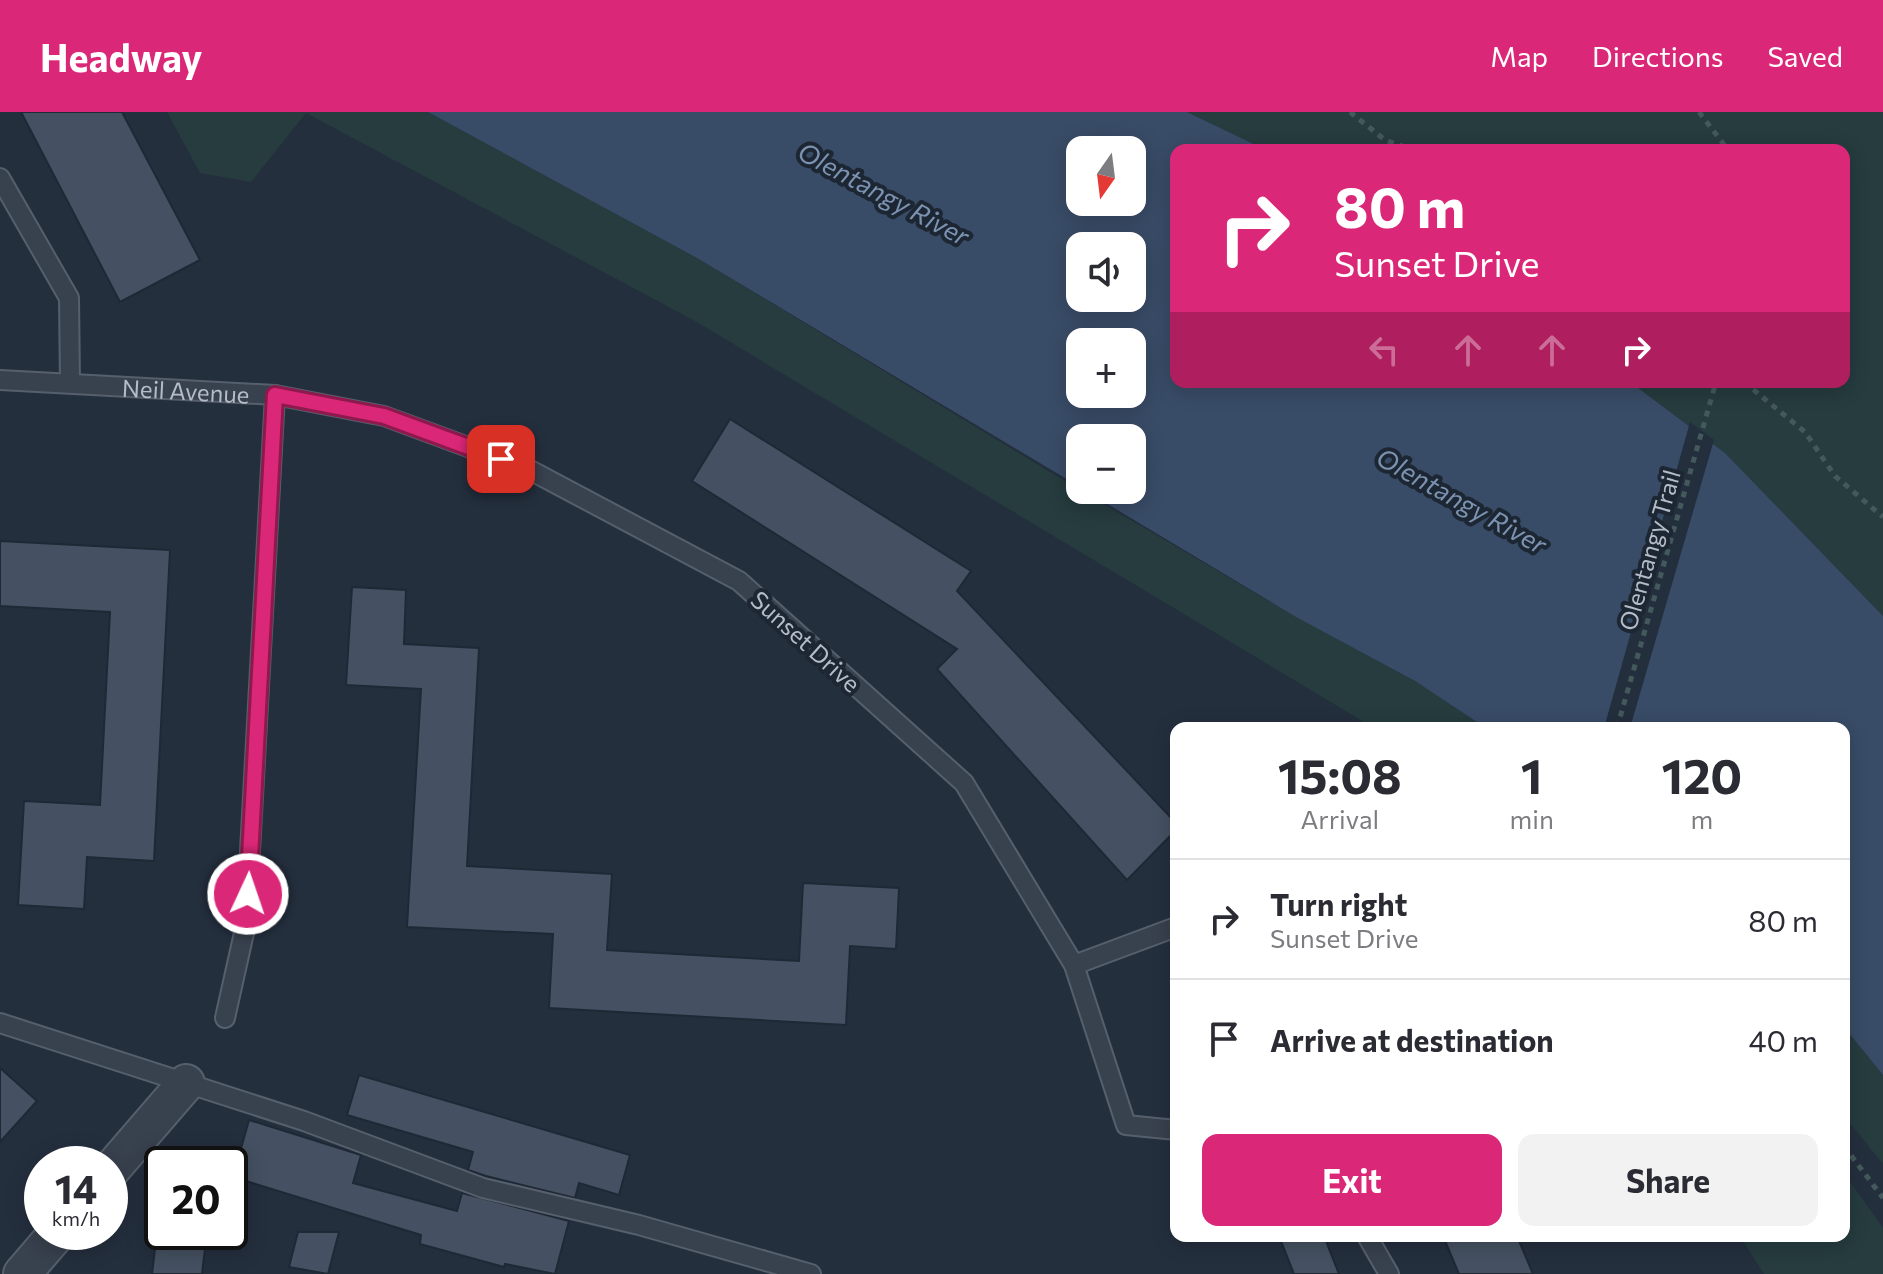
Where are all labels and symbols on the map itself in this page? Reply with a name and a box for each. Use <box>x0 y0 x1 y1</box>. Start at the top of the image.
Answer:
water label: Olentangy River <box>793 135 976 252</box>
north arrow <box>1066 136 1146 216</box>
street label: Neil Avenue <box>121 372 250 408</box>
pin <box>467 425 535 493</box>
water label: Olentangy River <box>1372 441 1554 560</box>
street label: Olentangy Trail <box>1612 466 1686 634</box>
street label: Sunset Drive <box>745 584 867 698</box>
position arrow <box>206 852 290 936</box>
speed limit sign: 20 <box>144 1146 248 1250</box>

